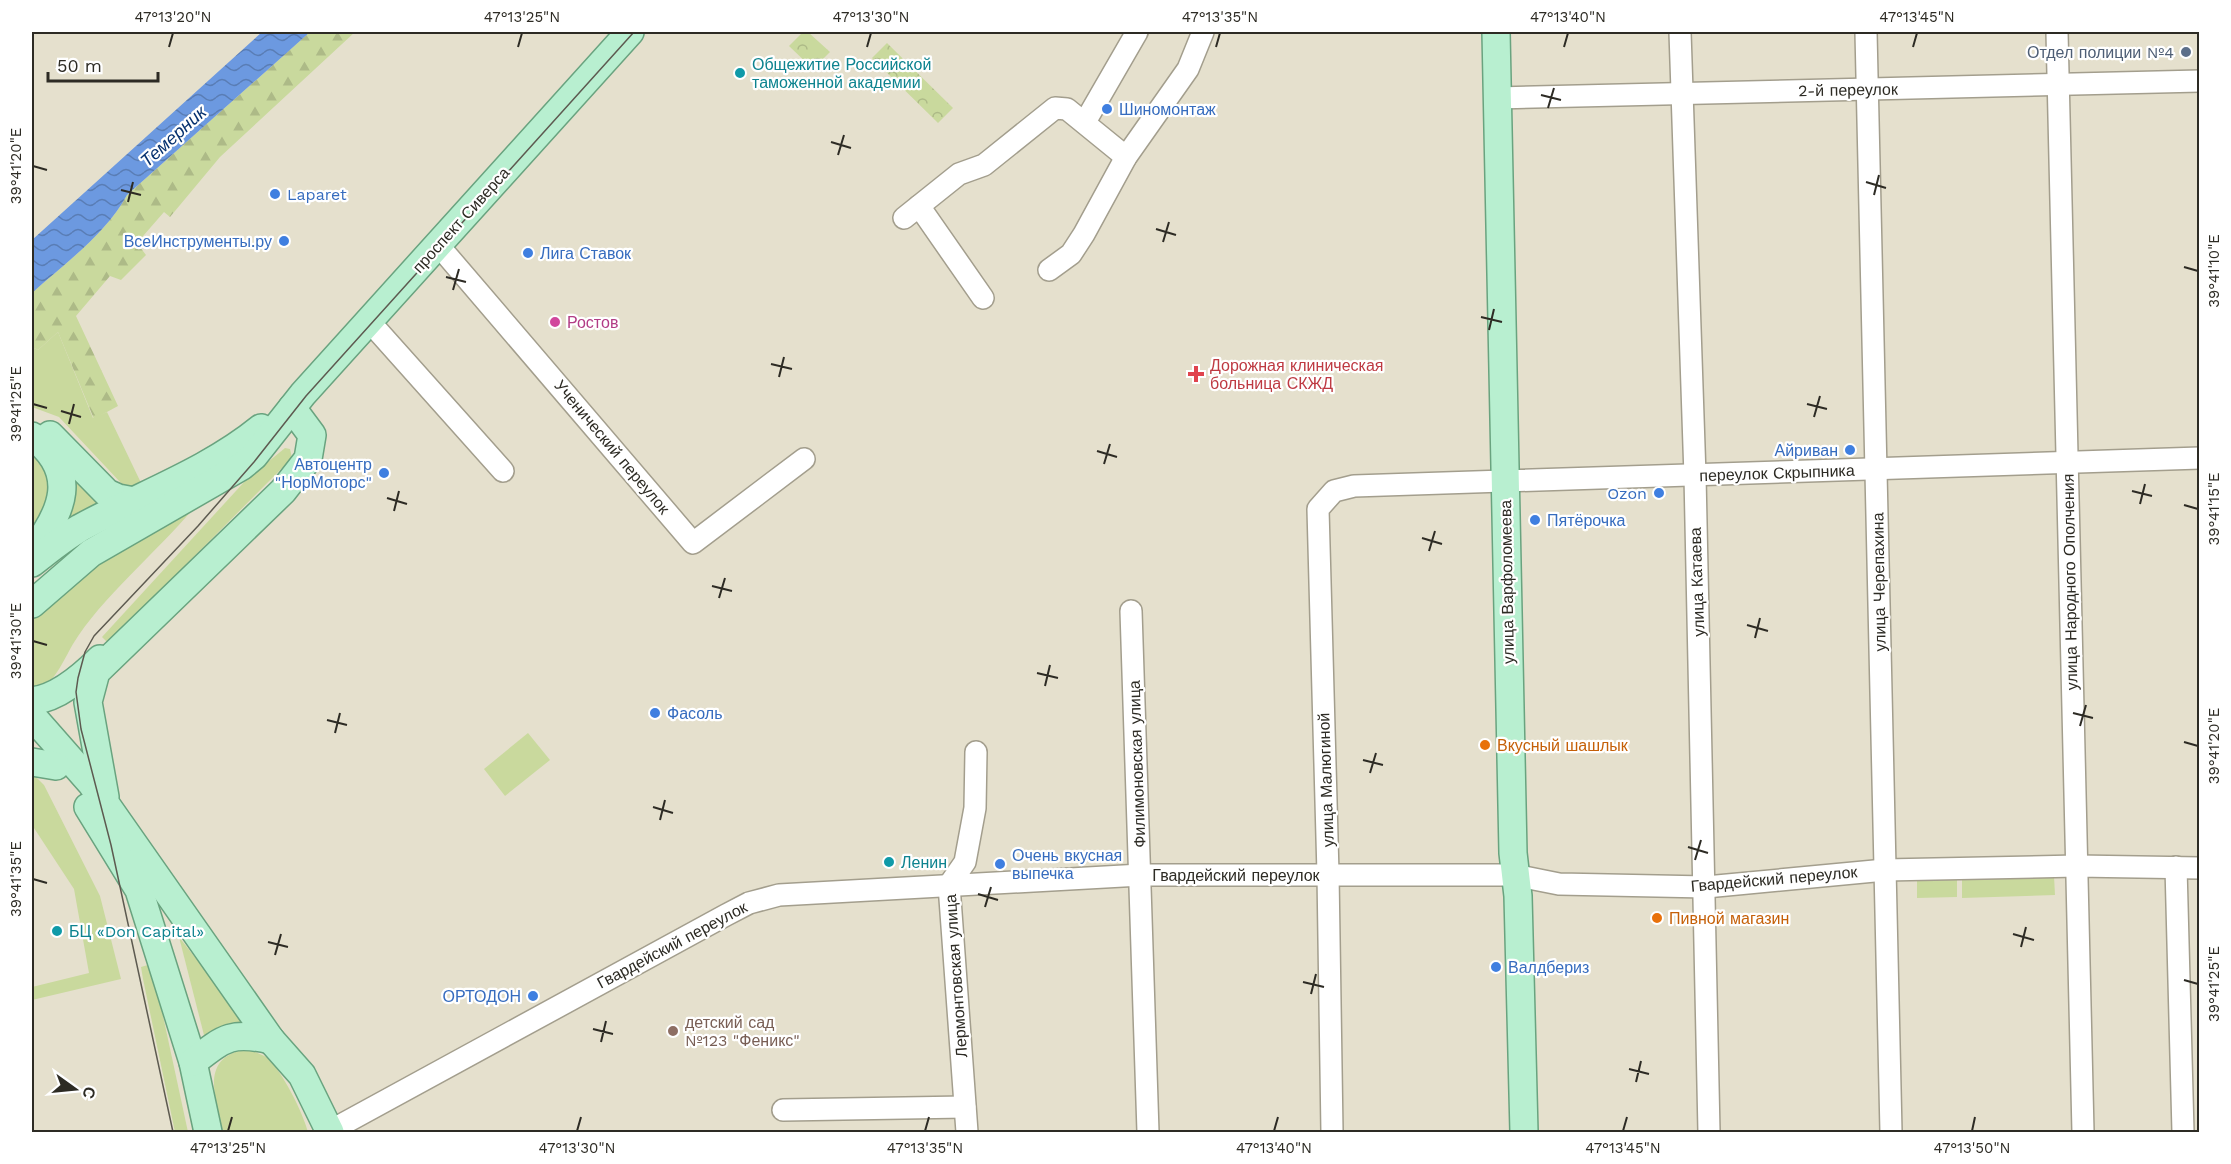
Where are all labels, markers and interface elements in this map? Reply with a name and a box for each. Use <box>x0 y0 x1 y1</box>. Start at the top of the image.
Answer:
text: 47°13'20"N <box>135 8 211 26</box>
text: 47°13'25"N <box>484 8 560 26</box>
text: 47°13'30"N <box>833 8 909 26</box>
text: 47°13'35"N <box>1182 8 1258 26</box>
text: 47°13'40"N <box>1530 8 1606 26</box>
text: 47°13'45"N <box>1879 8 1955 26</box>
place label: Отдел полиции №4 <box>2027 43 2174 62</box>
scale bar <box>48 45 158 83</box>
marker: Отдел полиции №4 <box>2179 45 2193 59</box>
text: 50 m <box>57 55 102 76</box>
place label: Общежитие Российской таможенной академии <box>752 55 931 92</box>
marker: Общежитие Российской таможенной академии <box>733 66 747 80</box>
street label: 2-й переулок <box>1798 80 1899 100</box>
water label: Темерник <box>136 100 211 171</box>
place label: Шиномонтаж <box>1119 100 1216 119</box>
marker: Шиномонтаж <box>1100 102 1114 116</box>
text: 39°41'20"E <box>7 128 25 204</box>
street label: проспект Сиверса <box>409 163 513 277</box>
place label: Laparet <box>287 185 347 204</box>
marker: Laparet <box>268 187 282 201</box>
place label: ВсеИнструменты.ру <box>124 232 272 251</box>
marker: ВсеИнструменты.ру <box>277 234 291 248</box>
text: 39°41'10"E <box>2205 234 2223 308</box>
place label: Лига Ставок <box>540 244 632 263</box>
marker: Лига Ставок <box>521 246 535 260</box>
place label: Ростов <box>567 313 618 332</box>
marker: Ростов <box>548 315 562 329</box>
place label: Дорожная клиническая больница СКЖД <box>1210 356 1383 393</box>
marker: Дорожная клиническая больница СКЖД <box>1187 365 1205 383</box>
text: 39°41'25"E <box>7 366 25 442</box>
street label: Ученический переулок <box>550 376 674 519</box>
place label: Айриван <box>1775 441 1838 460</box>
marker: Айриван <box>1843 443 1857 457</box>
place label: Автоцентр "НорМоторс" <box>275 455 372 492</box>
street label: переулок Скрыпника <box>1699 461 1855 485</box>
marker: Автоцентр "НорМоторс" <box>377 466 391 480</box>
text: 39°41'15"E <box>2205 472 2223 546</box>
street label: улица Народного Ополчения <box>2059 474 2081 690</box>
place label: Ozon <box>1607 484 1647 503</box>
marker: Ozon <box>1652 486 1666 500</box>
street label: улица Варфоломеева <box>1496 500 1518 664</box>
place label: Пятёрочка <box>1547 511 1626 530</box>
street label: улица Черепахина <box>1868 512 1890 652</box>
marker: Пятёрочка <box>1528 513 1542 527</box>
street label: улица Катаева <box>1686 527 1708 637</box>
text: 39°41'30"E <box>7 603 25 679</box>
street label: Филимоновская улица <box>1125 680 1149 848</box>
place label: Фасоль <box>667 704 722 723</box>
marker: Фасоль <box>648 706 662 720</box>
text: 39°41'20"E <box>2205 708 2223 784</box>
street label: улица Малюгиной <box>1314 712 1338 848</box>
place label: Вкусный шашлык <box>1497 736 1629 755</box>
marker: Вкусный шашлык <box>1478 738 1492 752</box>
text: 39°41'35"E <box>7 841 25 917</box>
place label: Очень вкусная выпечка <box>1012 846 1122 883</box>
place label: Ленин <box>901 853 947 872</box>
marker: Ленин <box>882 855 896 869</box>
marker: Очень вкусная выпечка <box>993 857 1007 871</box>
street label: Гвардейский переулок <box>1690 862 1859 896</box>
street label: Гвардейский переулок <box>1152 866 1321 885</box>
street label: Лермонтовская улица <box>941 894 971 1058</box>
street label: Гвардейский переулок <box>594 897 751 993</box>
place label: Пивной магазин <box>1669 909 1789 928</box>
marker: Пивной магазин <box>1650 911 1664 925</box>
place label: БЦ «Don Capital» <box>69 922 204 941</box>
marker: БЦ «Don Capital» <box>50 924 64 938</box>
text: 39°41'25"E <box>2205 946 2223 1022</box>
place label: Валдбериз <box>1508 958 1589 977</box>
marker: Валдбериз <box>1489 960 1503 974</box>
place label: ОРТОДОН <box>443 987 521 1006</box>
marker: ОРТОДОН <box>526 989 540 1003</box>
place label: детский сад №123 "Феникс" <box>685 1013 800 1050</box>
marker: детский сад №123 "Феникс" <box>666 1024 680 1038</box>
north arrow <box>45 1059 105 1119</box>
text: С <box>78 1085 100 1101</box>
text: 47°13'25"N <box>190 1139 266 1157</box>
text: 47°13'30"N <box>539 1139 615 1157</box>
text: 47°13'35"N <box>887 1139 963 1157</box>
text: 47°13'40"N <box>1236 1139 1312 1157</box>
text: 47°13'45"N <box>1585 1139 1661 1157</box>
text: 47°13'50"N <box>1934 1139 2010 1157</box>

